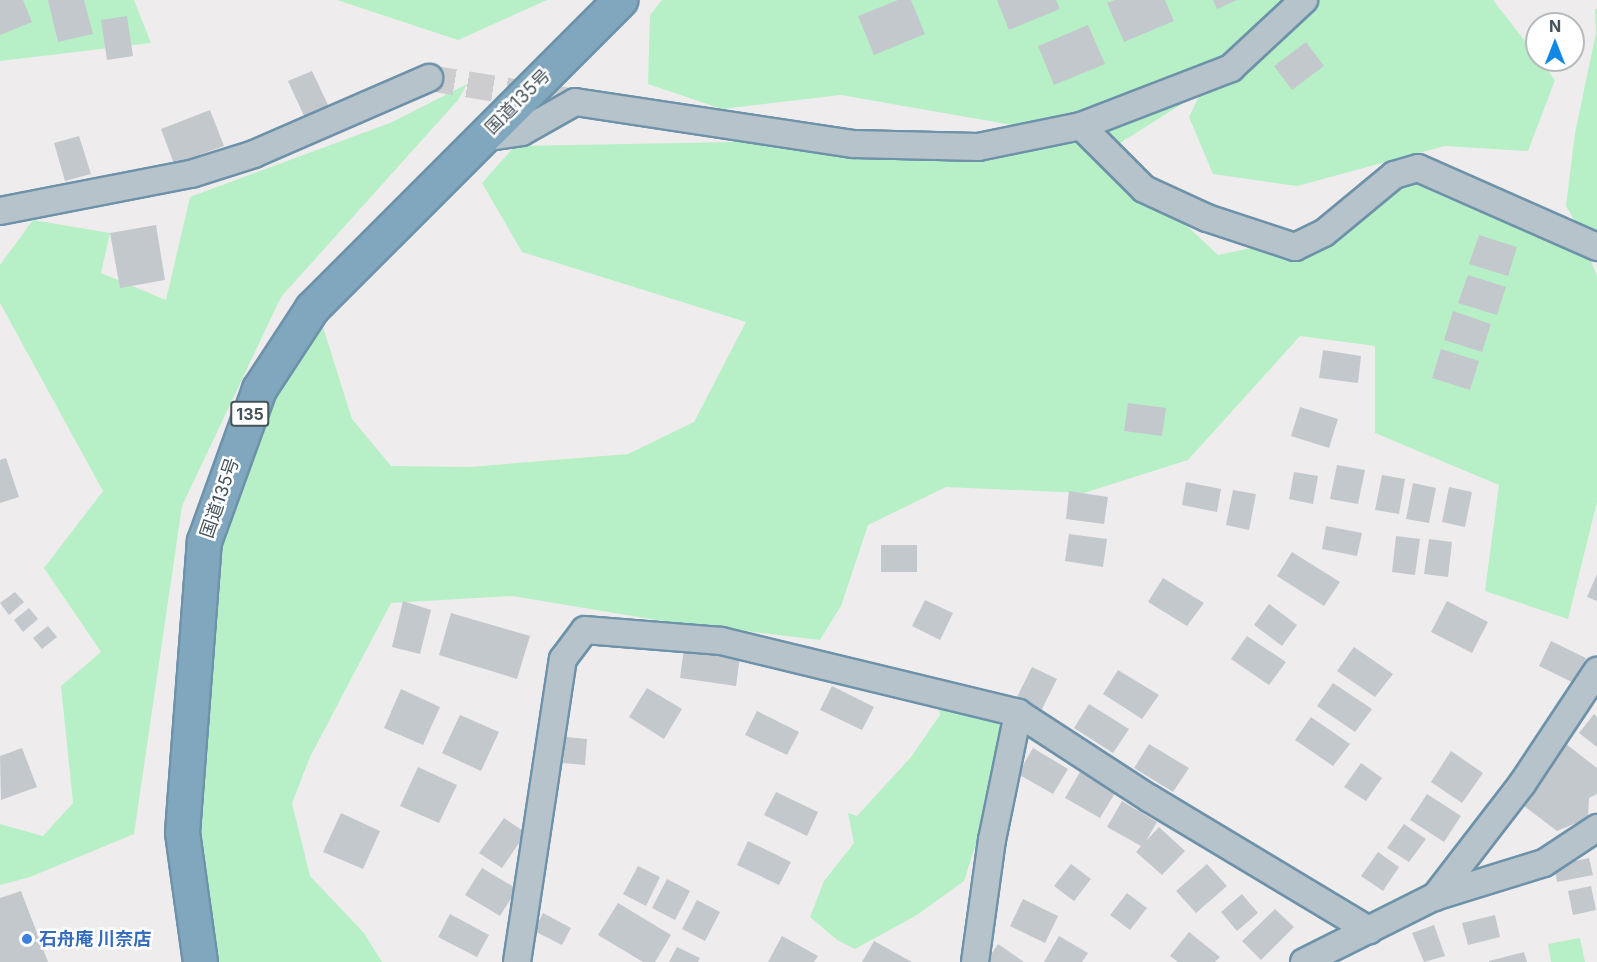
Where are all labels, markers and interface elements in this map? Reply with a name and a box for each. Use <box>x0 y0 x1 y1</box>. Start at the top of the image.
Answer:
north arrow <box>1525 12 1585 72</box>
text: N <box>1549 16 1561 36</box>
street label: 国道135号 <box>481 65 555 139</box>
road number: 135 <box>229 401 271 427</box>
street label: 国道135号 <box>196 455 244 541</box>
place label: 石舟庵 川奈店 <box>39 928 151 950</box>
marker: 石舟庵 川奈店 <box>20 932 34 946</box>

